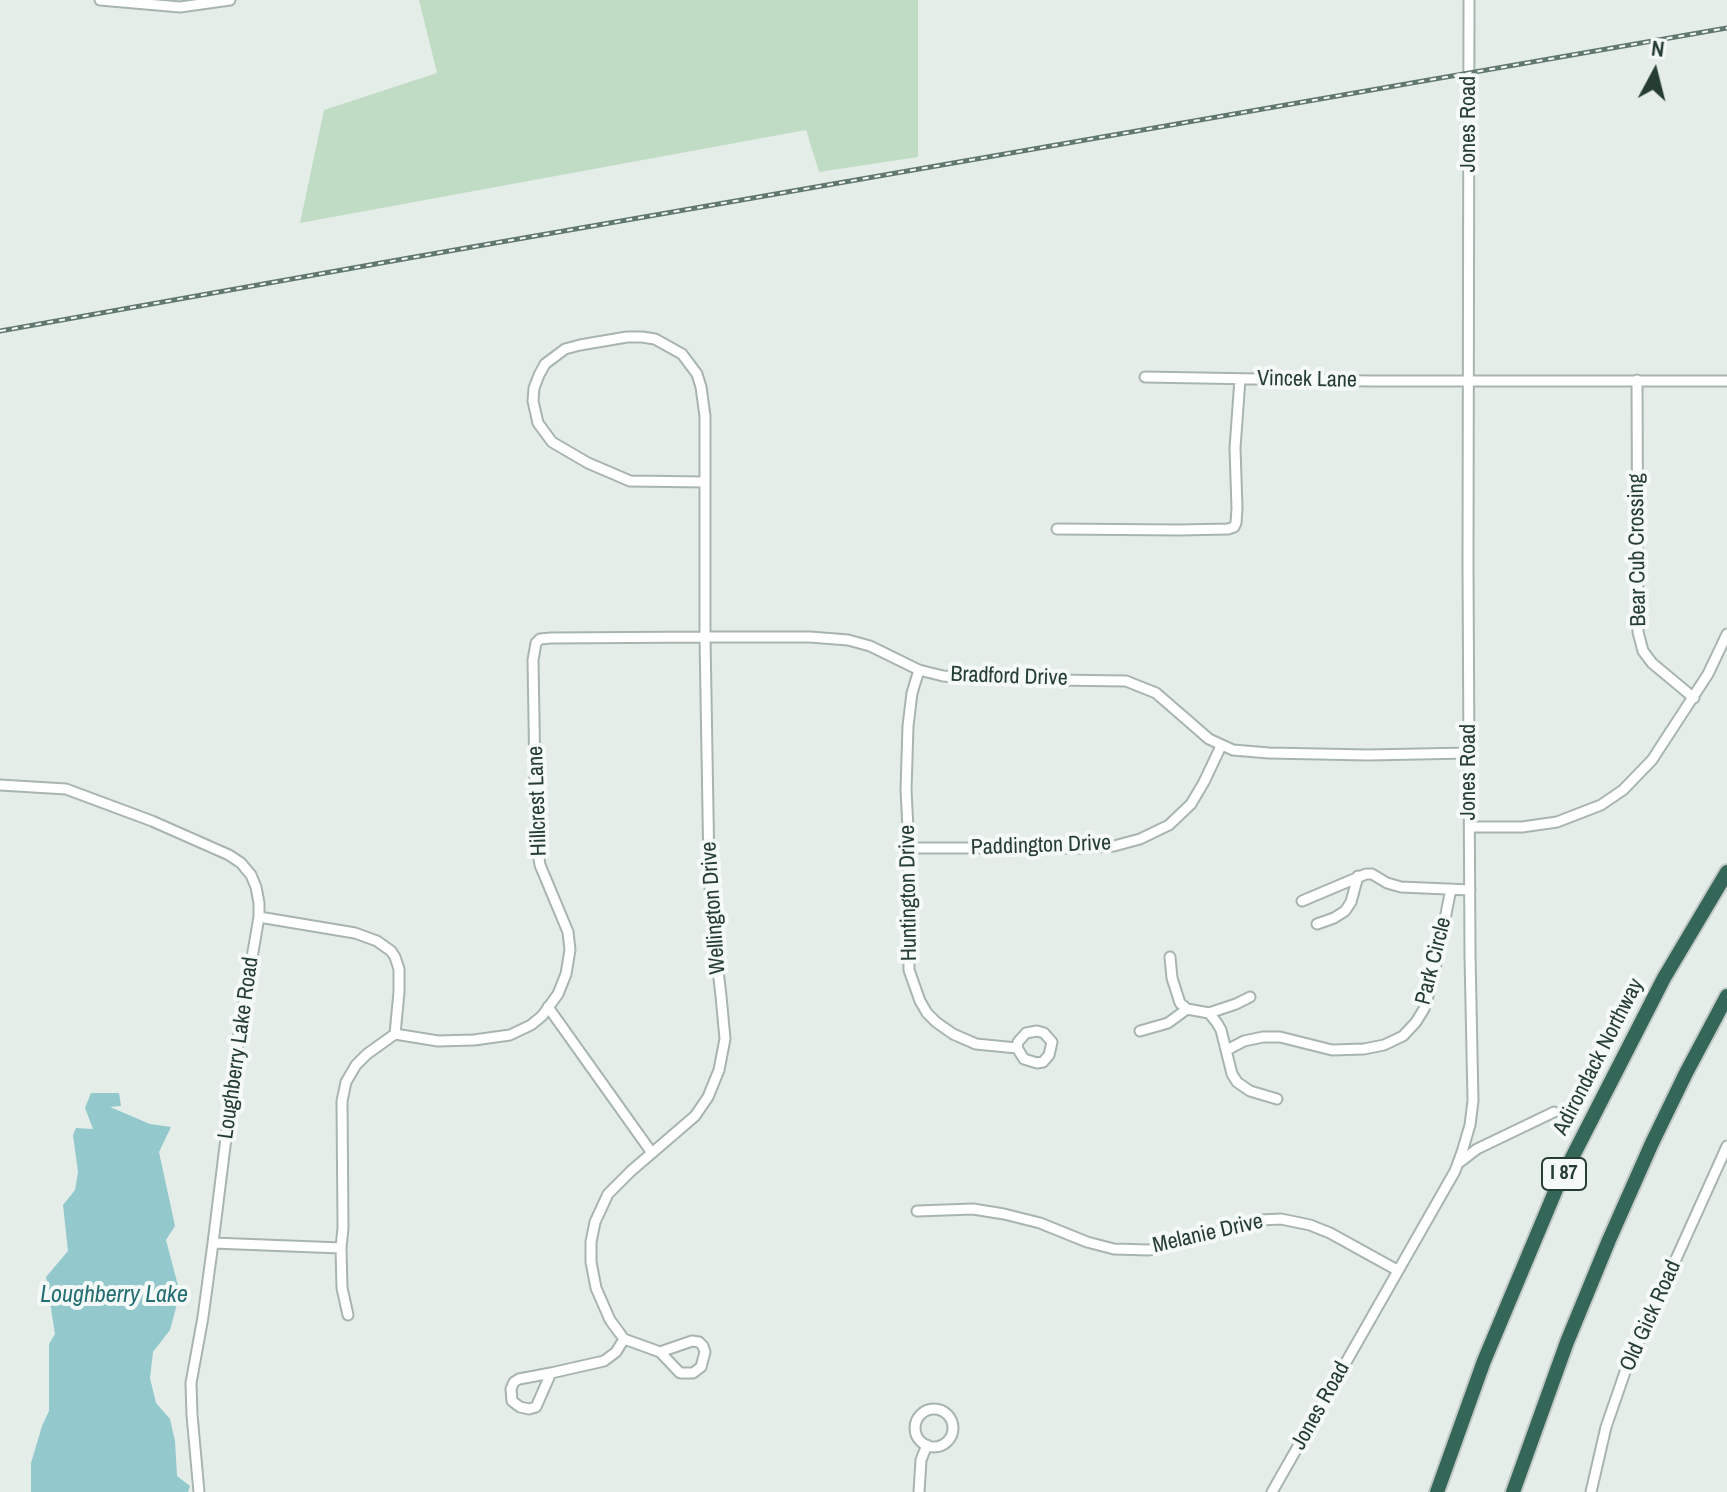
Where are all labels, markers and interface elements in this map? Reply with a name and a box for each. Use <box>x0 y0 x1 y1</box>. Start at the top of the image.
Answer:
north arrow <box>1615 32 1695 112</box>
text: N <box>1650 32 1666 64</box>
street label: Jones Road <box>1456 76 1482 172</box>
street label: Vincek Lane <box>1257 366 1357 394</box>
street label: Bear Cub Crossing <box>1623 473 1653 627</box>
street label: Bradford Drive <box>950 662 1068 692</box>
street label: Jones Road <box>1456 724 1482 820</box>
street label: Hillcrest Lane <box>523 745 553 857</box>
street label: Huntington Drive <box>895 825 923 961</box>
street label: Paddington Drive <box>970 830 1112 862</box>
street label: Wellington Drive <box>696 841 732 975</box>
street label: Park Circle <box>1410 915 1458 1007</box>
street label: Loughberry Lake Road <box>213 955 265 1141</box>
street label: Adirondack Northway <box>1548 974 1650 1140</box>
road number: I 87 <box>1542 1158 1586 1190</box>
street label: Melanie Drive <box>1150 1209 1266 1259</box>
street label: Old Gick Road <box>1615 1257 1687 1375</box>
water label: Loughberry Lake <box>40 1282 188 1310</box>
street label: Jones Road <box>1286 1357 1356 1455</box>

